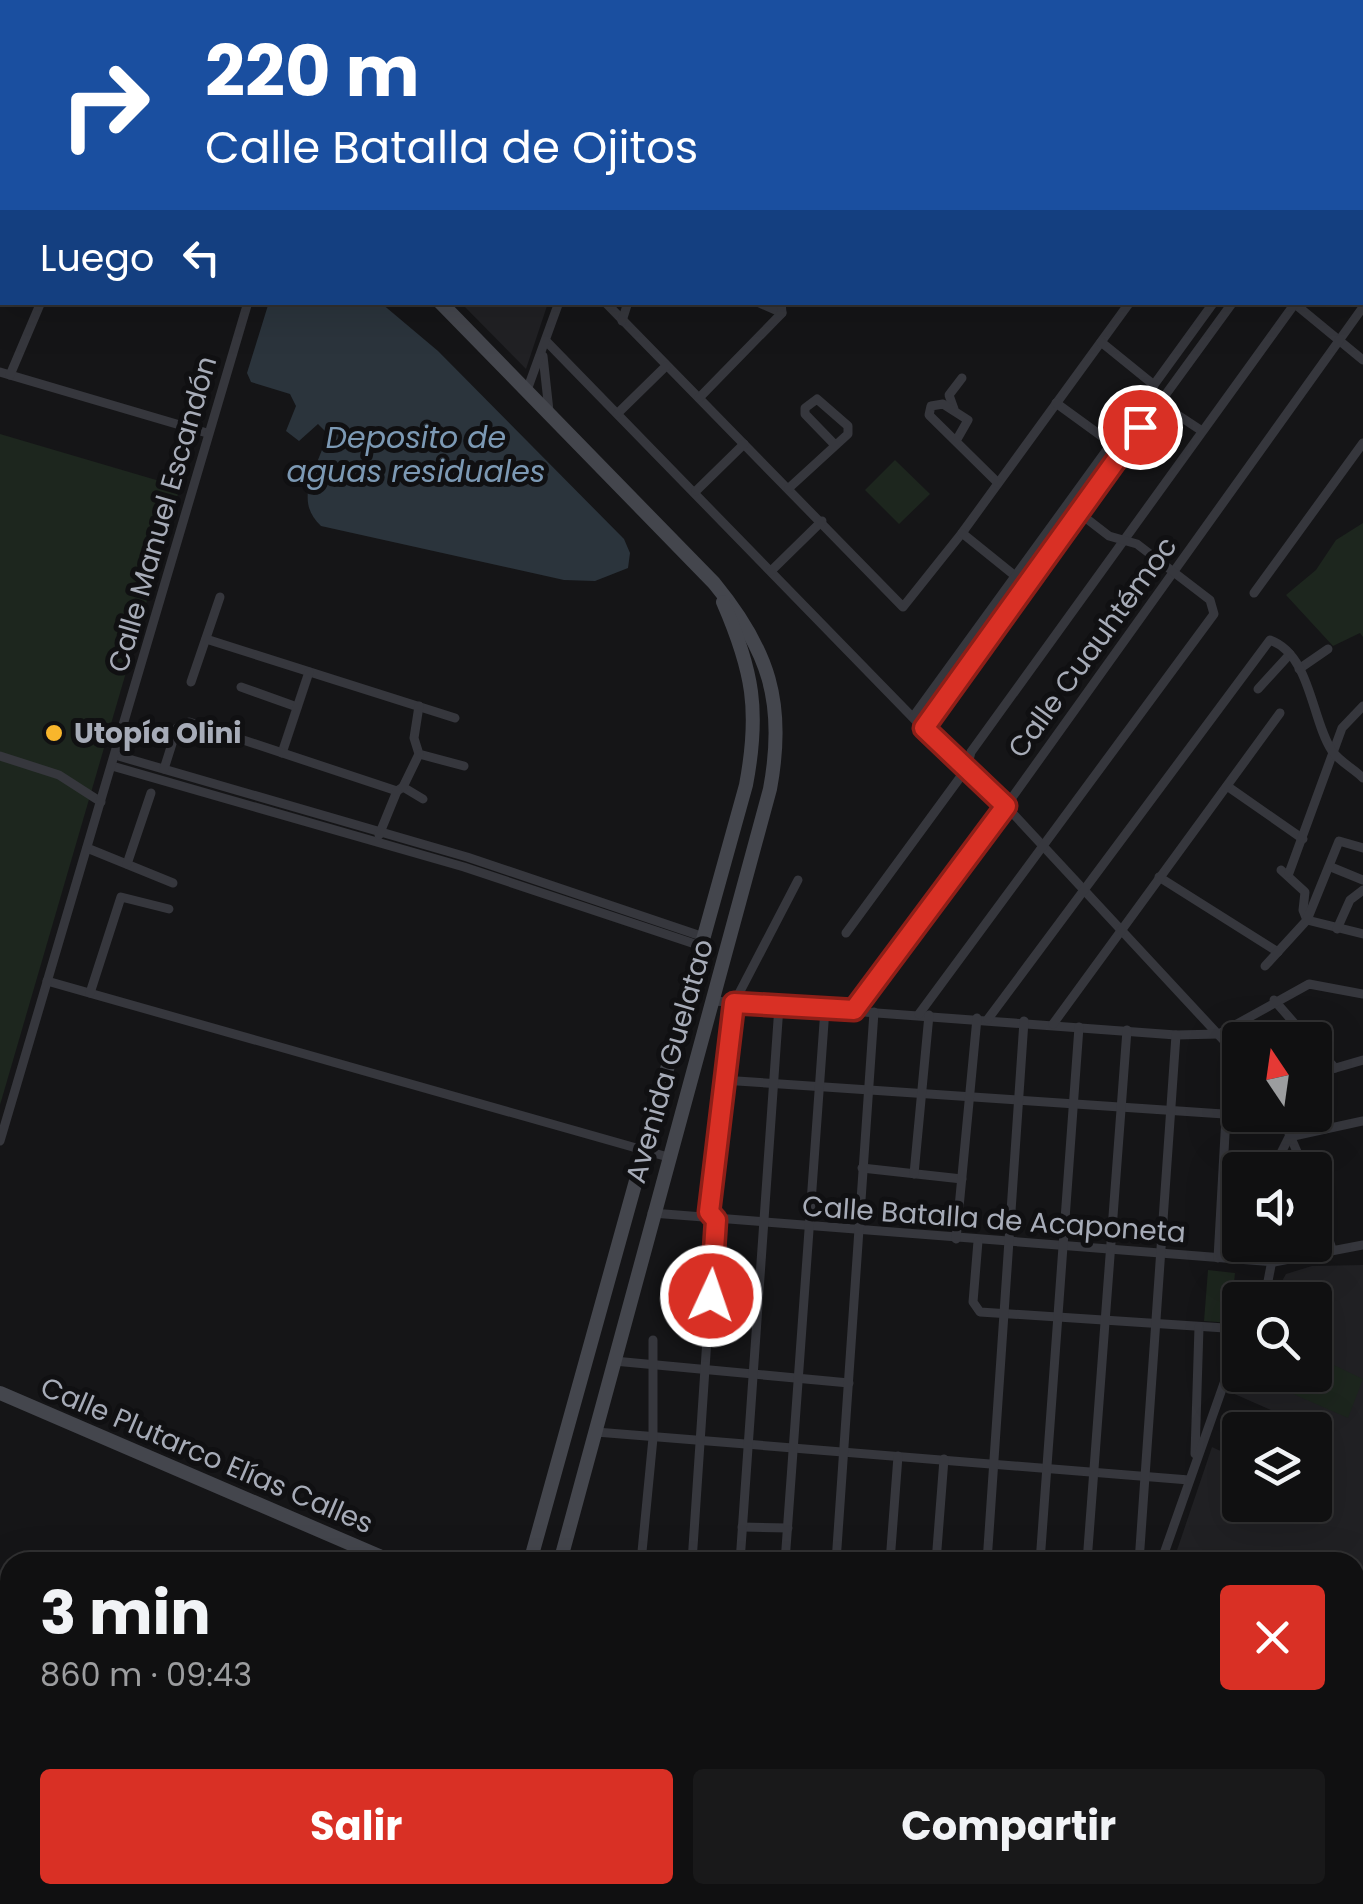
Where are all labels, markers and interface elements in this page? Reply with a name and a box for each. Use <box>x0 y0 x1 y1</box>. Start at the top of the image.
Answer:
text: 220 m <box>205 22 420 121</box>
icon: right <box>40 40 170 170</box>
text: Calle Batalla de Ojitos <box>205 116 698 179</box>
icon: left <box>174 230 229 285</box>
text: Luego <box>40 231 154 284</box>
street label: Calle Manuel Escandón <box>99 351 226 677</box>
pin <box>1098 385 1183 470</box>
icon: arrive <box>1113 400 1168 455</box>
water label: Deposito de aguas residuales <box>287 416 545 493</box>
street label: Calle Cuauhtémoc <box>999 529 1186 766</box>
place label: Utopía Olini <box>74 714 242 753</box>
marker: Utopía Olini <box>43 722 65 744</box>
street label: Avenida Guelatao <box>616 935 723 1188</box>
north arrow <box>1222 1022 1332 1132</box>
map controls <box>1222 1022 1332 1522</box>
button: sound <box>1222 1152 1332 1262</box>
street label: Calle Batalla de Acaponeta <box>801 1187 1187 1252</box>
position arrow <box>659 1244 763 1348</box>
button: search <box>1222 1282 1332 1392</box>
street label: Calle Plutarco Elías Calles <box>35 1368 379 1543</box>
button: layers <box>1222 1412 1332 1522</box>
text: 3 min <box>40 1571 211 1655</box>
button: close <box>1220 1585 1325 1690</box>
text: 860 m · 09:43 <box>40 1652 252 1697</box>
button: Salir <box>40 1769 673 1884</box>
button: Compartir <box>693 1769 1325 1884</box>

